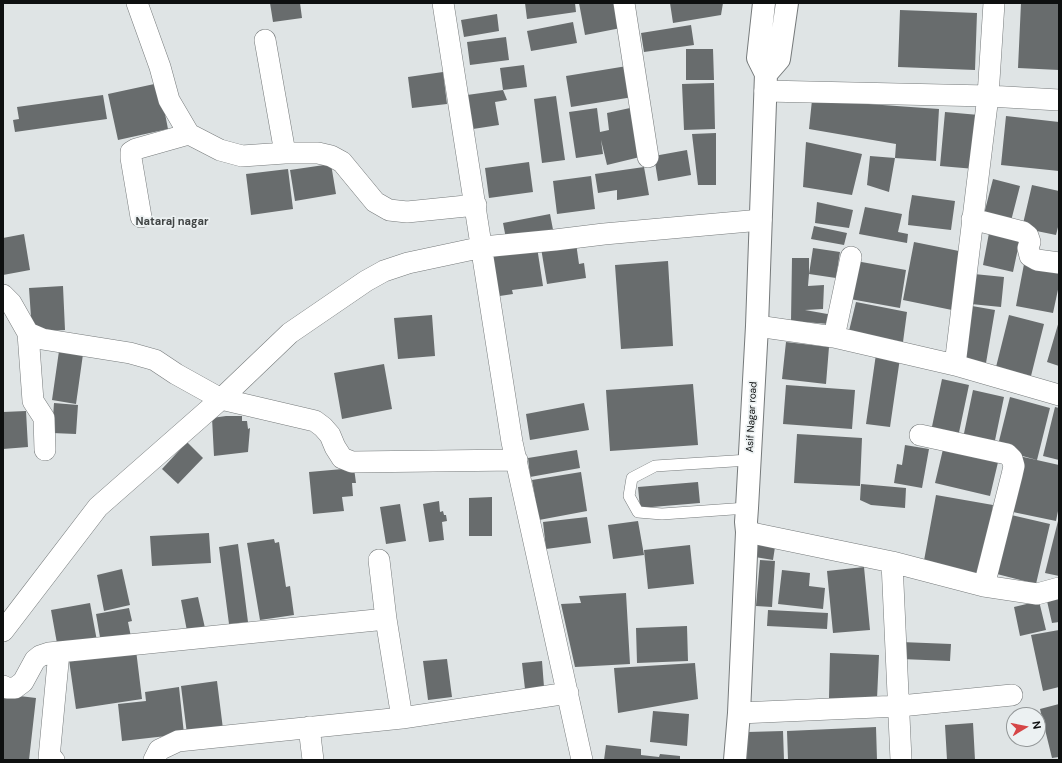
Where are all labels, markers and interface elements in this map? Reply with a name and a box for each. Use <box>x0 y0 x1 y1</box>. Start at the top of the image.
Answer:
district label: Nataraj nagar <box>136 215 208 229</box>
street label: Asif Nagar road <box>744 381 760 453</box>
north arrow <box>1006 707 1046 747</box>
text: N <box>1029 720 1044 730</box>

